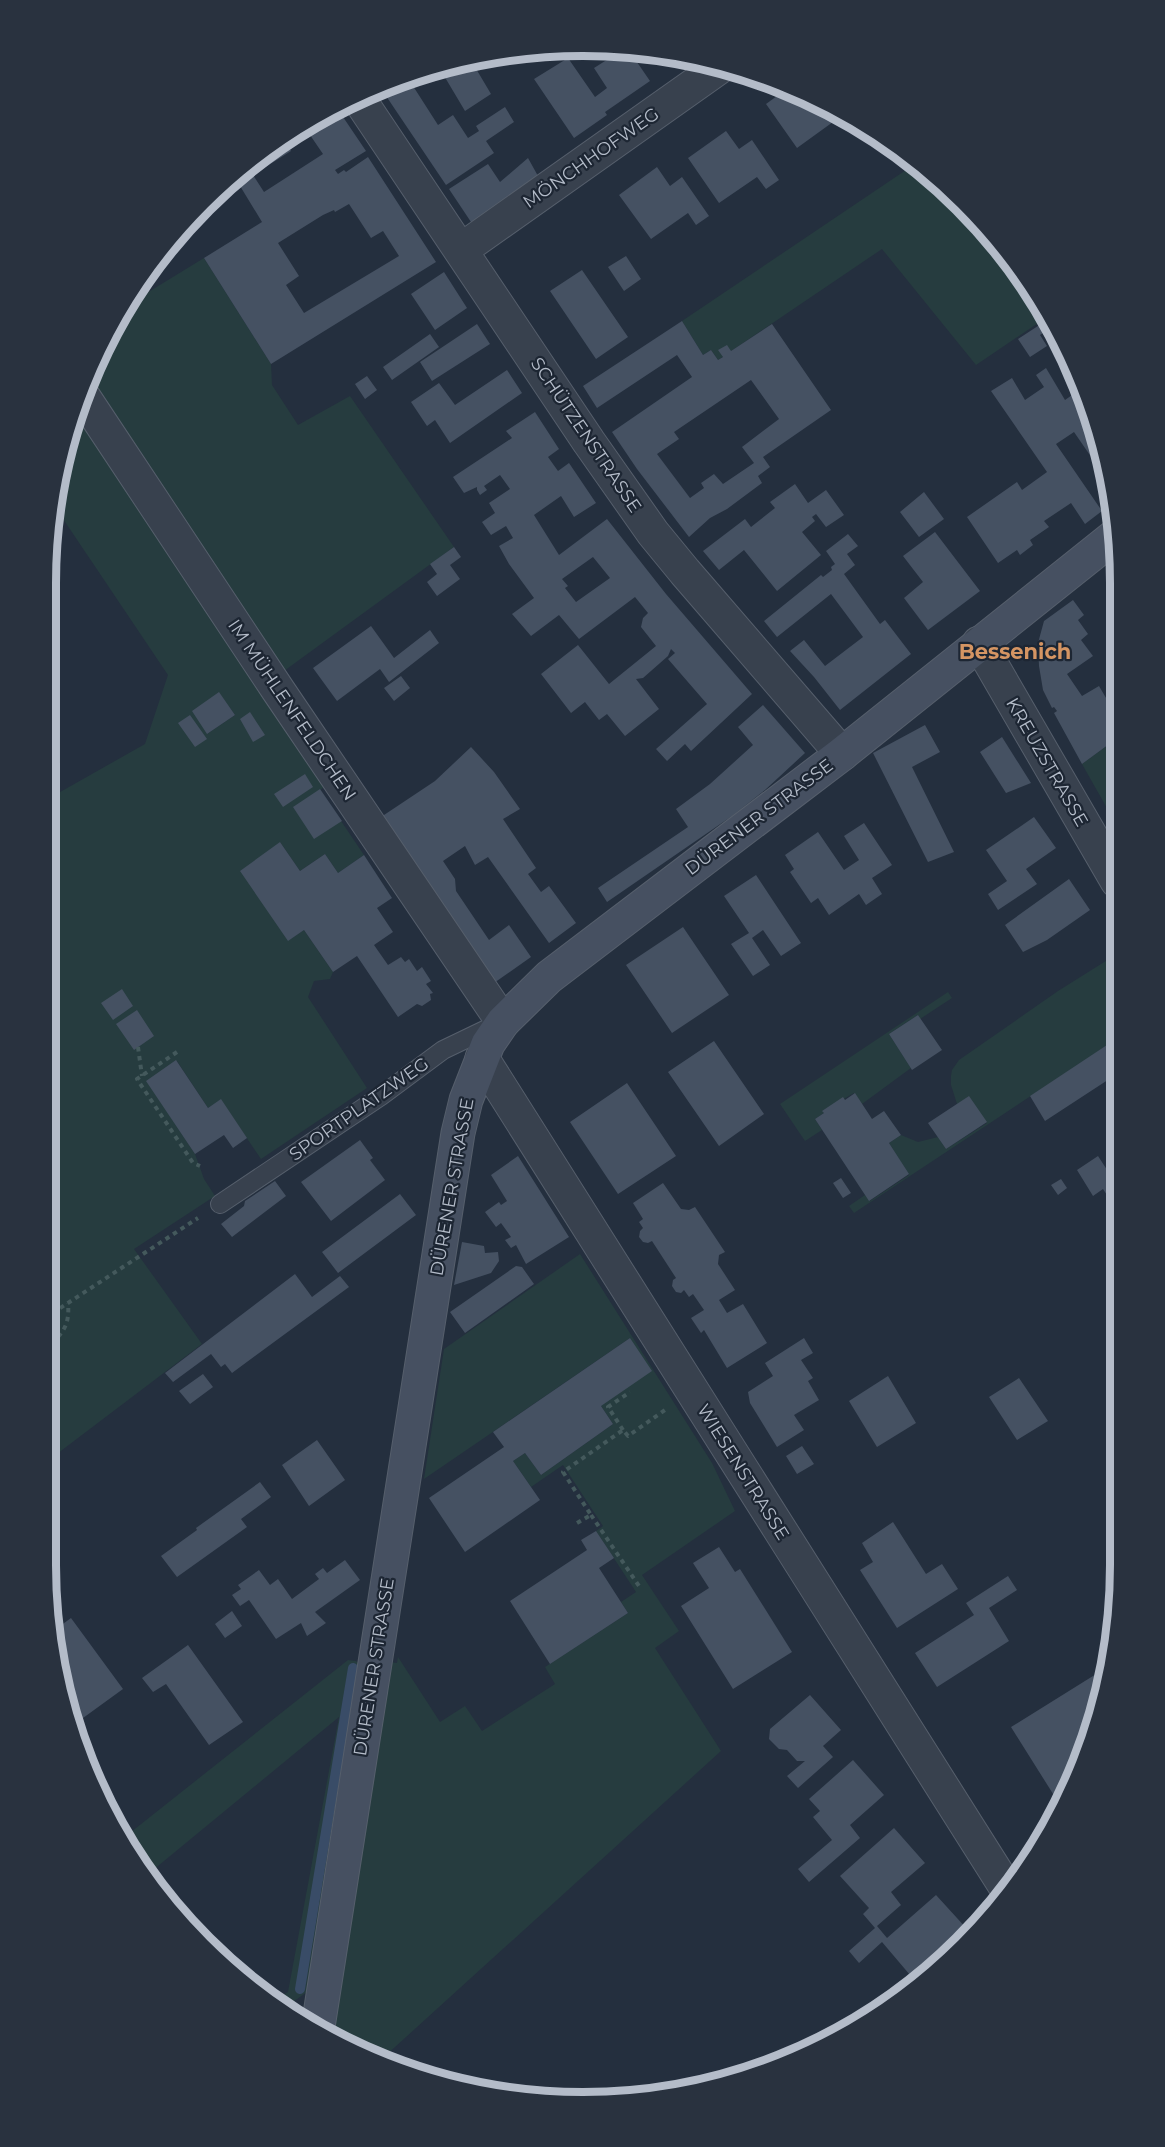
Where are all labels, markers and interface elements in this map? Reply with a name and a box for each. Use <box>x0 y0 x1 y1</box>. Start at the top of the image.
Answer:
street label: MÖNCHHOFWEG <box>519 103 663 213</box>
street label: SCHÜTZENSTRASSE <box>526 353 646 517</box>
street label: IM MÜHLENFELDCHEN <box>223 615 361 805</box>
district label: Bessenich <box>959 639 1071 664</box>
street label: KREUZSTRASSE <box>1001 694 1093 830</box>
street label: DÜRENER STRASSE <box>681 754 837 880</box>
street label: SPORTPLATZWEG <box>285 1053 433 1165</box>
street label: DÜRENER STRASSE <box>426 1096 478 1278</box>
street label: WIESENSTRASSE <box>692 1400 794 1544</box>
street label: DÜRENER STRASSE <box>349 1576 399 1758</box>

